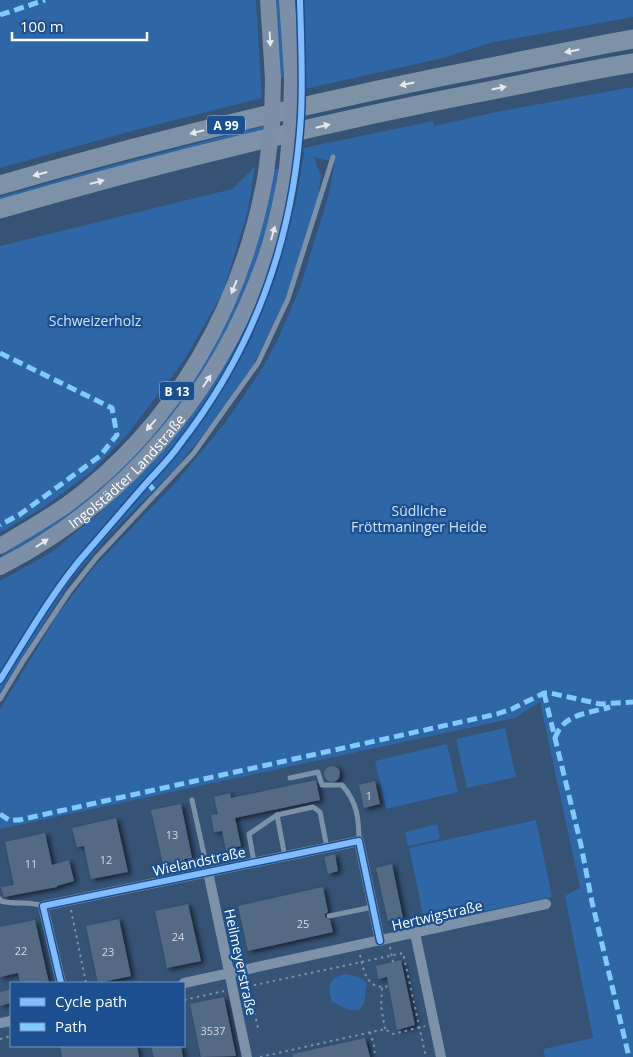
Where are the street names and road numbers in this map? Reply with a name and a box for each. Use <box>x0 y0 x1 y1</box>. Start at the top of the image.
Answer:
road number: A 99 <box>207 116 245 134</box>
road number: B 13 <box>160 382 194 401</box>
street label: Ingolstädter Landstraße <box>64 410 189 532</box>
street label: Wielandstraße <box>151 842 247 880</box>
street label: Hertwigstraße <box>390 895 484 935</box>
street label: Heilmeyerstraße <box>220 907 262 1017</box>

